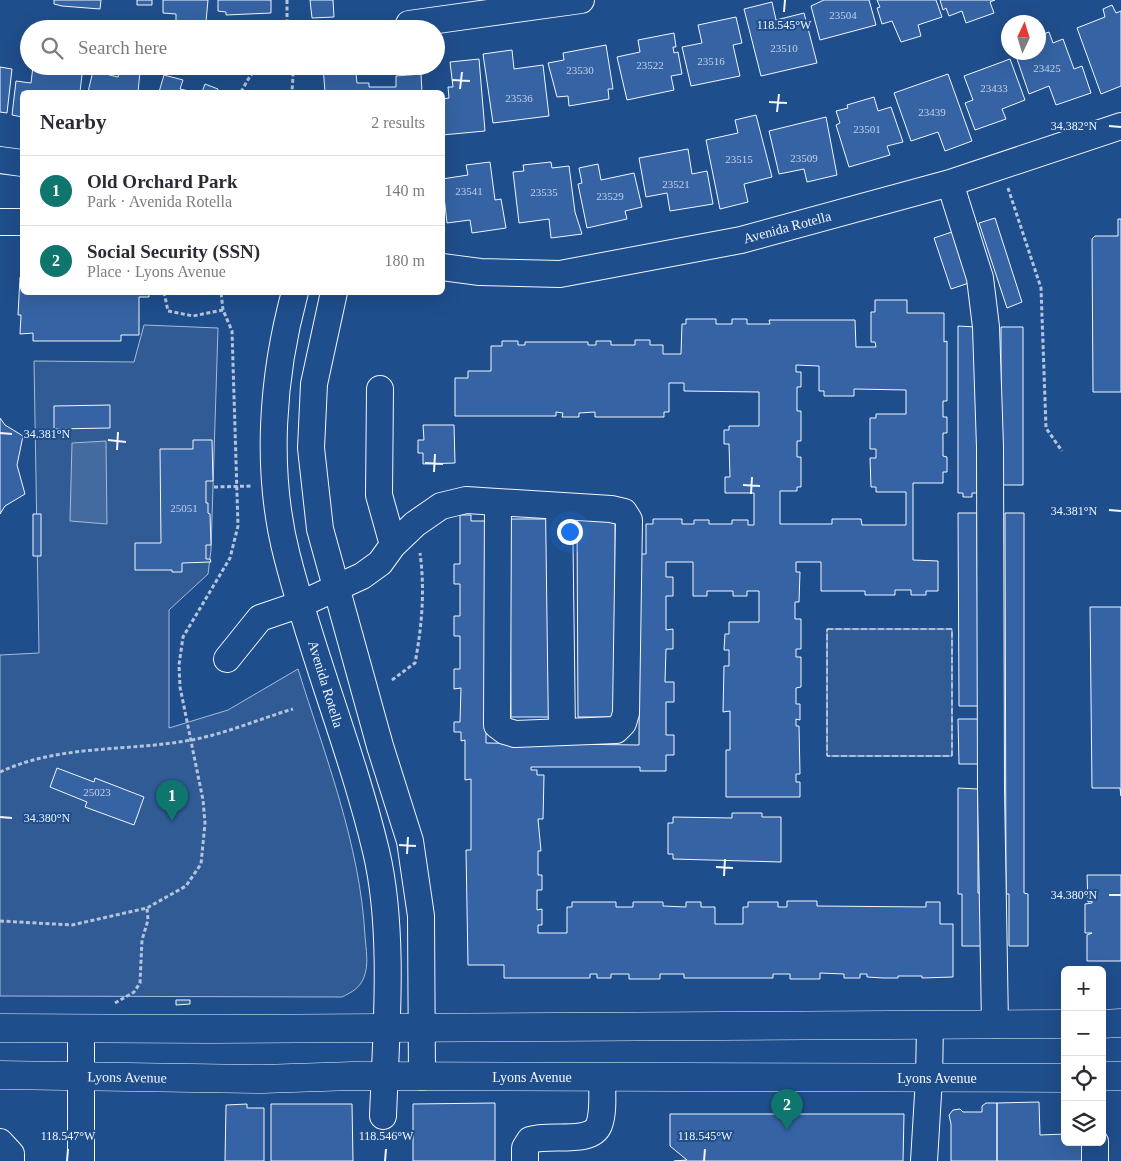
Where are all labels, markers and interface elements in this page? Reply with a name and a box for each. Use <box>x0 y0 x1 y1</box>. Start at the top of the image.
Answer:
house number: 23504 <box>829 9 857 21</box>
north arrow <box>1001 15 1046 60</box>
text: 118.545°W <box>757 18 812 32</box>
search box <box>20 20 445 75</box>
icon: search <box>38 34 66 62</box>
text: Search here <box>78 37 167 58</box>
house number: 23510 <box>770 42 798 54</box>
house number: 23516 <box>697 55 725 67</box>
house number: 23522 <box>636 59 664 71</box>
house number: 23425 <box>1033 62 1061 74</box>
house number: 23530 <box>566 64 594 76</box>
house number: 23433 <box>980 82 1008 94</box>
house number: 23536 <box>505 92 533 104</box>
house number: 23439 <box>918 106 946 118</box>
text: Nearby <box>40 110 107 134</box>
text: 2 results <box>371 114 425 131</box>
text: 34.382°N <box>1051 119 1098 133</box>
house number: 23501 <box>853 123 881 135</box>
house number: 23509 <box>790 152 818 164</box>
house number: 23515 <box>725 153 753 165</box>
text: Old Orchard Park <box>87 171 238 192</box>
house number: 23521 <box>662 178 690 190</box>
text: 1 <box>52 182 60 199</box>
text: 140 m <box>385 182 425 199</box>
house number: 23541 <box>455 185 483 197</box>
house number: 23535 <box>530 186 558 198</box>
house number: 23529 <box>596 190 624 202</box>
text: Park · Avenida Rotella <box>87 193 232 210</box>
street label: Avenida Rotella <box>742 208 833 246</box>
text: Social Security (SSN) <box>87 241 260 262</box>
text: 2 <box>52 252 60 269</box>
text: 180 m <box>385 252 425 269</box>
text: Place · Lyons Avenue <box>87 263 226 280</box>
text: 34.381°N <box>24 427 71 441</box>
house number: 25051 <box>170 502 198 514</box>
text: 34.381°N <box>1051 504 1098 518</box>
your location <box>557 519 583 545</box>
street label: Avenida Rotella <box>305 639 346 730</box>
pin: 1 <box>156 780 188 821</box>
house number: 25023 <box>83 786 111 798</box>
text: 34.380°N <box>24 811 71 825</box>
text: 34.380°N <box>1051 888 1098 902</box>
map controls <box>1061 966 1106 1146</box>
button: + <box>1061 966 1106 1011</box>
button: − <box>1061 1011 1106 1056</box>
button: locate <box>1061 1056 1106 1101</box>
street label: Lyons Avenue <box>87 1069 167 1086</box>
street label: Lyons Avenue <box>492 1070 572 1085</box>
street label: Lyons Avenue <box>897 1071 977 1086</box>
pin: 2 <box>771 1089 803 1130</box>
button: layers <box>1061 1101 1106 1146</box>
text: 118.547°W <box>41 1129 96 1143</box>
text: 118.546°W <box>359 1129 414 1143</box>
text: 118.545°W <box>678 1129 733 1143</box>

